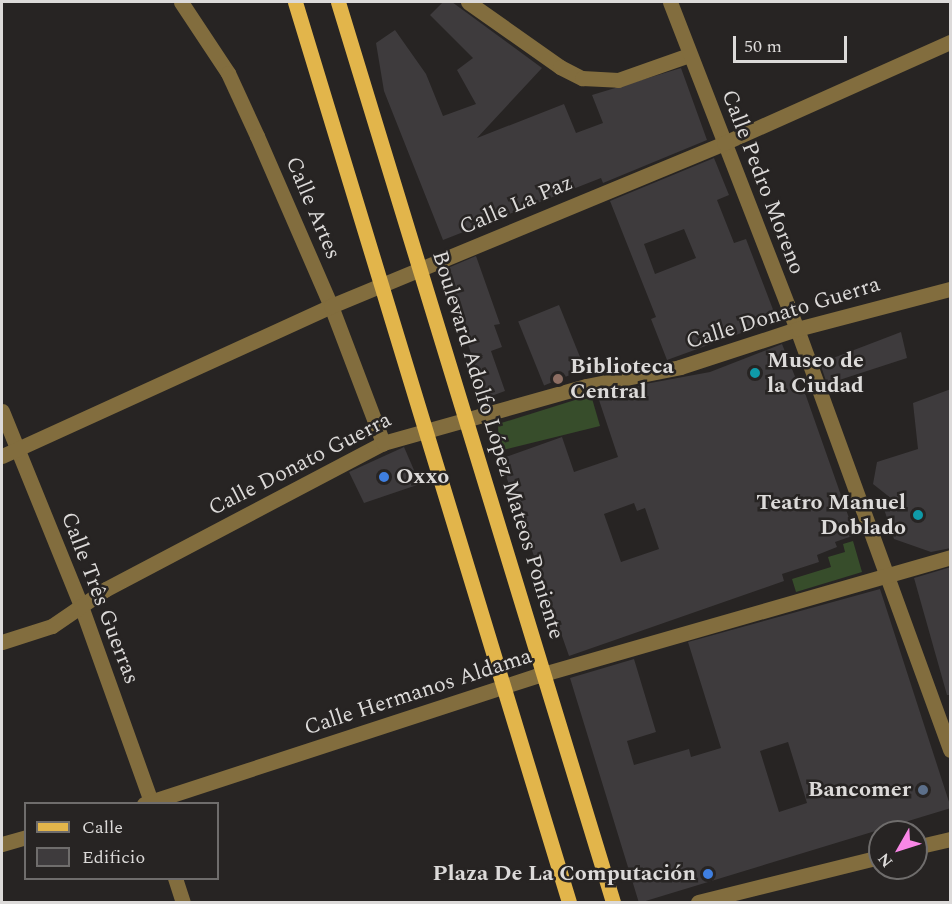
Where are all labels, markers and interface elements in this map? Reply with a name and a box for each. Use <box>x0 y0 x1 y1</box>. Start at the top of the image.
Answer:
scale bar <box>736 24 850 62</box>
text: 50 m <box>744 33 782 60</box>
street label: Calle Pedro Moreno <box>716 86 810 278</box>
street label: Calle Artes <box>280 153 346 263</box>
street label: Calle La Paz <box>455 169 577 241</box>
street label: Boulevard Adolfo López Mateos Poniente <box>426 248 570 642</box>
street label: Calle Donato Guerra <box>683 271 883 355</box>
place label: Museo de la Ciudad <box>767 347 864 398</box>
place label: Biblioteca Central <box>570 353 674 404</box>
marker: Museo de la Ciudad <box>748 366 762 380</box>
marker: Biblioteca Central <box>551 372 565 386</box>
street label: Calle Donato Guerra <box>204 406 396 522</box>
place label: Oxxo <box>396 464 449 490</box>
marker: Oxxo <box>377 470 391 484</box>
place label: Teatro Manuel Doblado <box>756 489 906 540</box>
street label: Calle Três Guerras <box>55 508 145 688</box>
marker: Teatro Manuel Doblado <box>911 508 925 522</box>
street label: Calle Hermanos Aldama <box>301 643 535 741</box>
place label: Bancomer <box>808 777 911 803</box>
marker: Bancomer <box>916 783 930 797</box>
legend <box>24 802 219 880</box>
text: Calle <box>82 814 123 841</box>
north arrow <box>868 820 928 880</box>
text: Edificio <box>82 844 145 871</box>
text: N <box>872 847 899 873</box>
place label: Plaza De La Computación <box>433 861 696 887</box>
marker: Plaza De La Computación <box>701 867 715 881</box>

